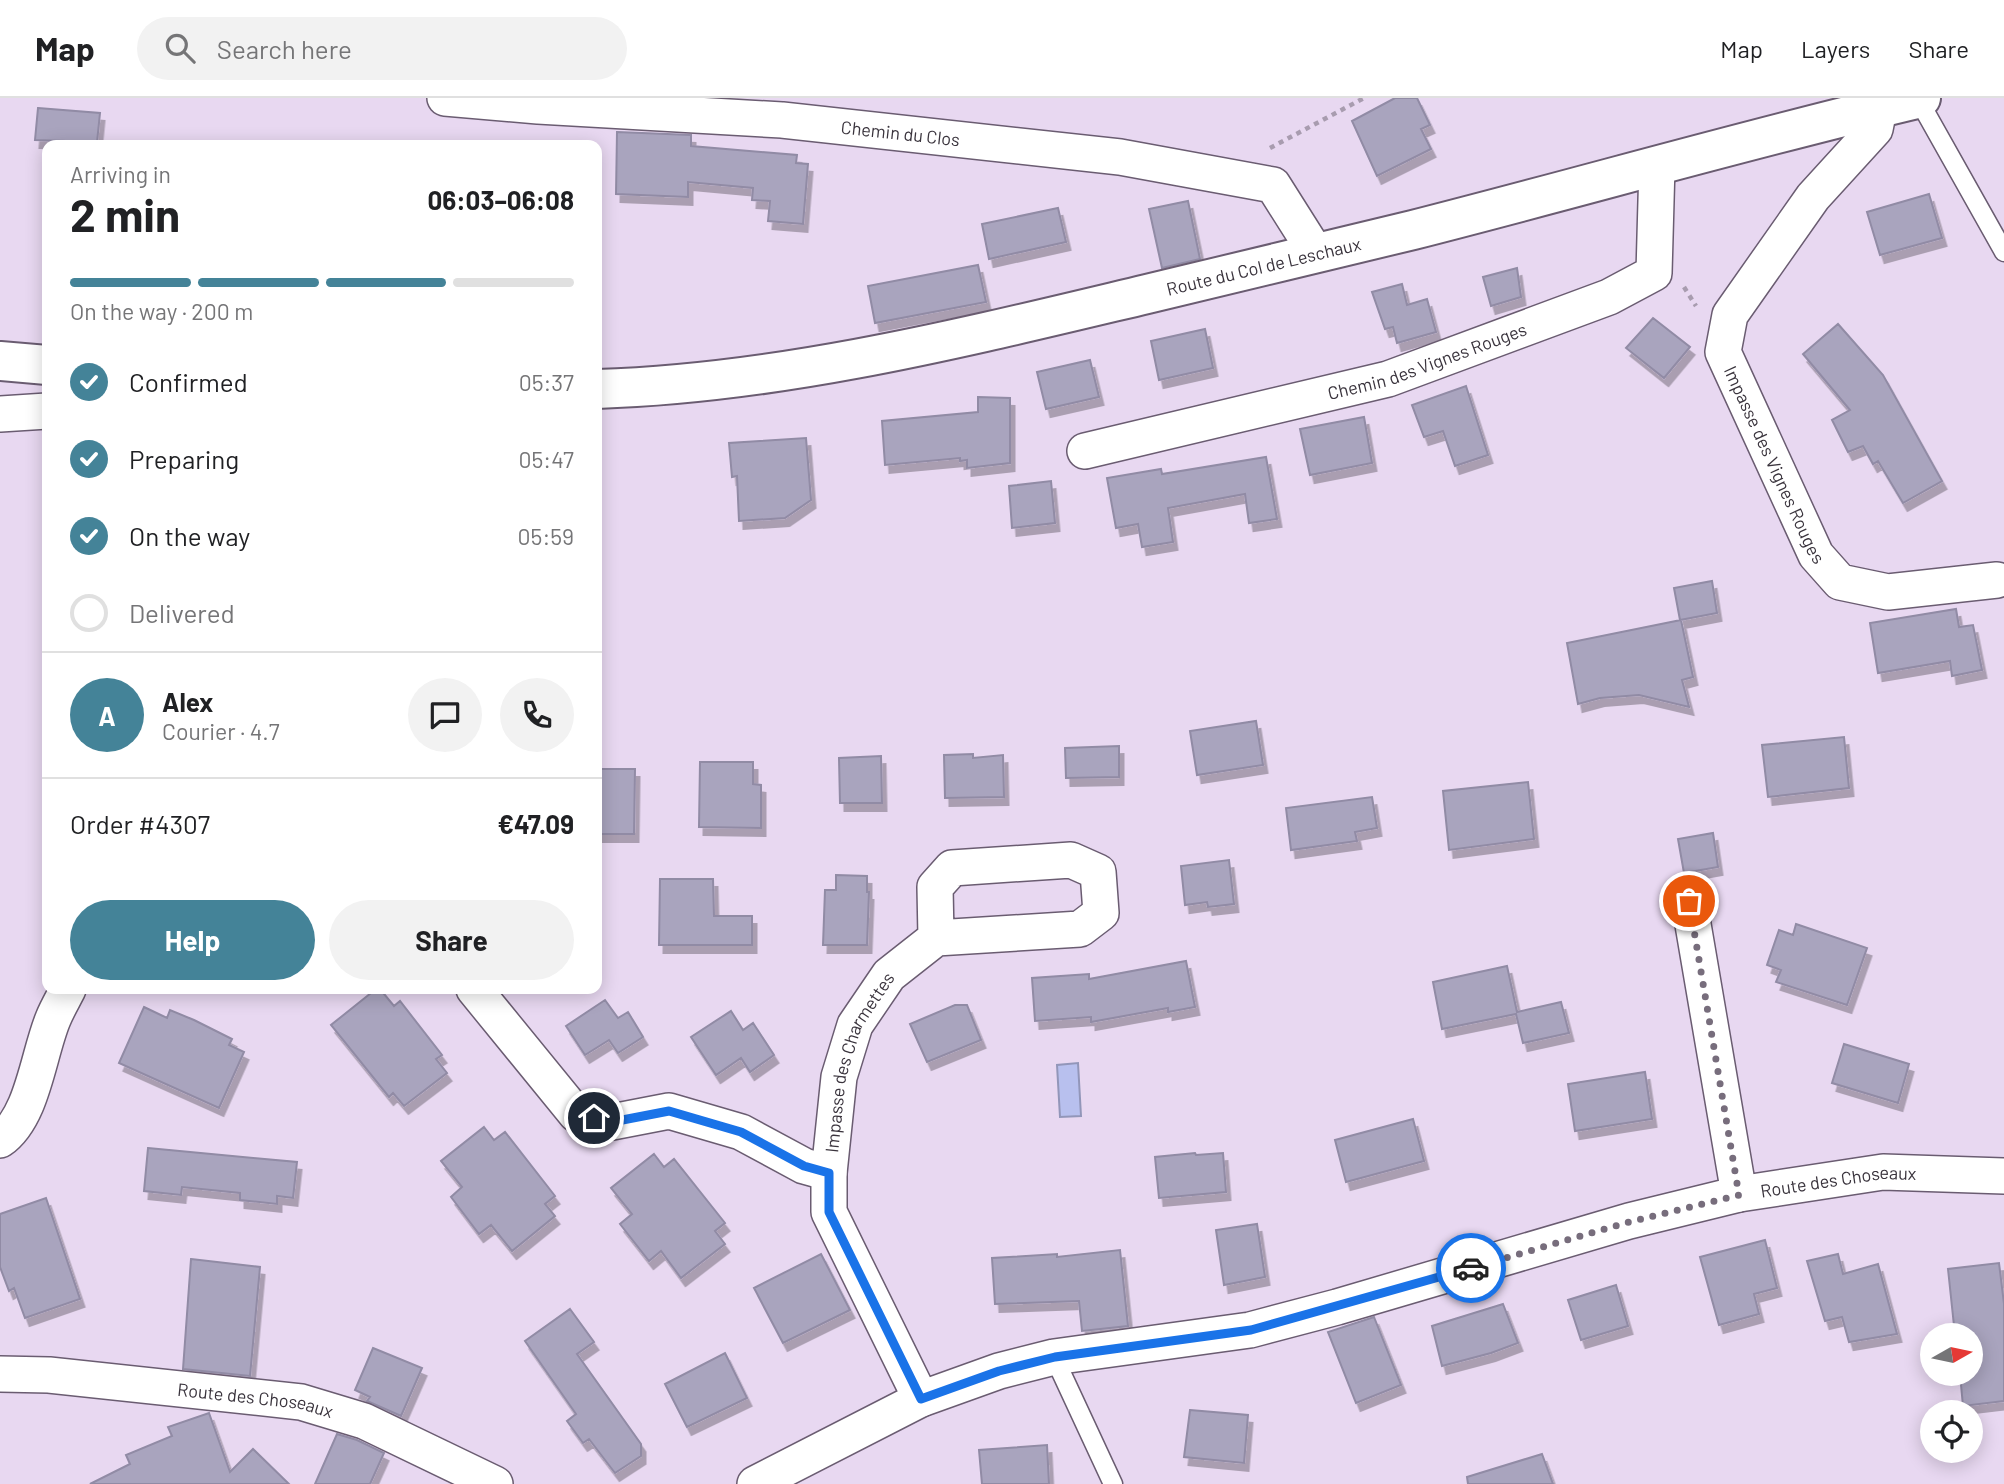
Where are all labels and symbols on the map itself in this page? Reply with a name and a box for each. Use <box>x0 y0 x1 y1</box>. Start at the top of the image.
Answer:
street label: Chemin du Clos <box>840 116 961 150</box>
street label: Route du Col de Leschaux <box>1164 232 1363 300</box>
street label: Chemin des Vignes Rouges <box>1325 318 1530 404</box>
street label: Impasse des Vignes Rouges <box>1720 362 1829 568</box>
pin <box>1659 871 1719 931</box>
street label: Impasse des Charmettes <box>820 968 899 1154</box>
pin <box>564 1088 624 1148</box>
street label: Route des Choseaux <box>1759 1161 1917 1202</box>
courier <box>1436 1233 1506 1303</box>
north arrow <box>1920 1323 1983 1386</box>
street label: Route des Choseaux <box>176 1378 336 1422</box>

